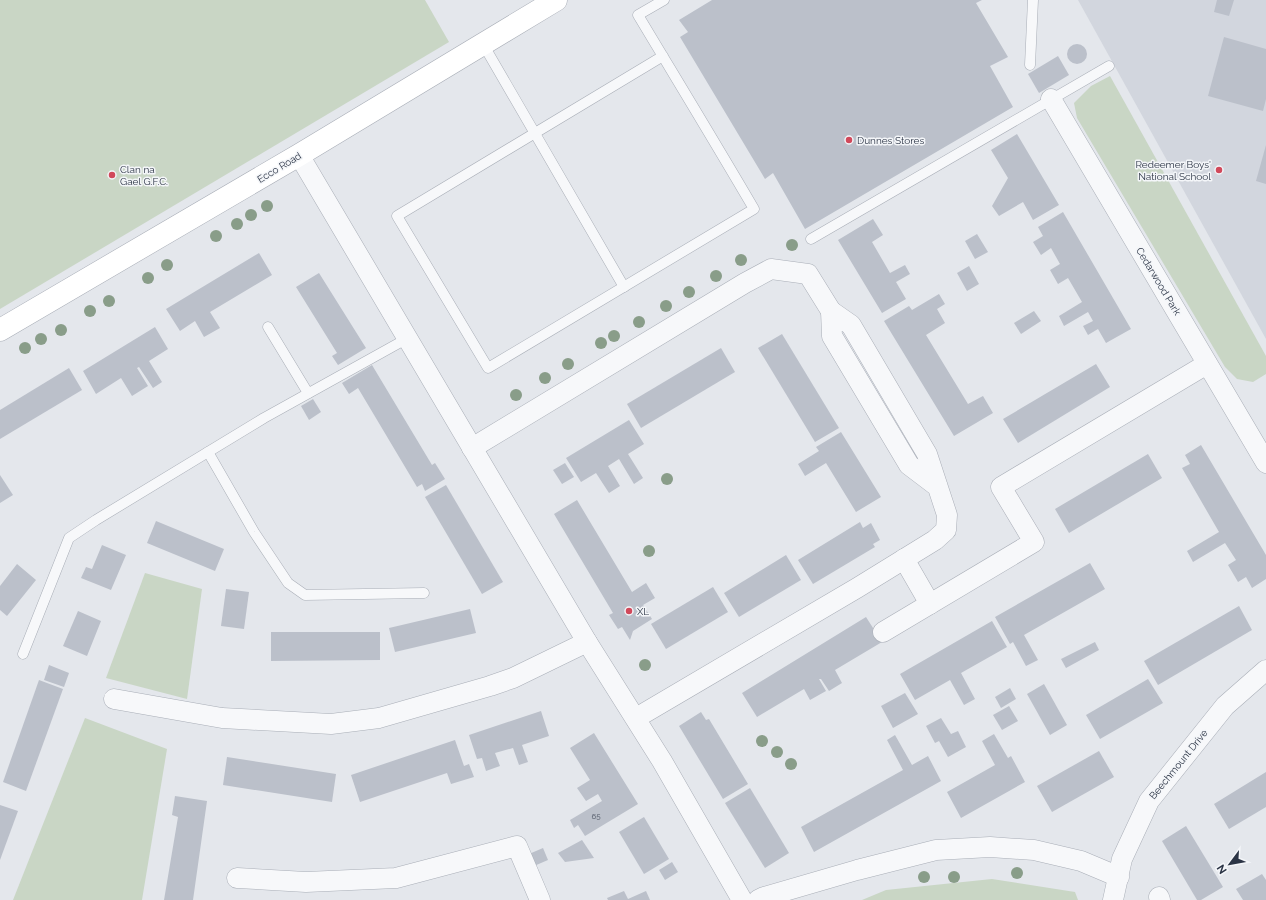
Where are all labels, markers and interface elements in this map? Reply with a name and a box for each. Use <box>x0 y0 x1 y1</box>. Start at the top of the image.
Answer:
marker: Dunnes Stores <box>844 135 854 145</box>
place label: Dunnes Stores <box>857 135 924 146</box>
street label: Ecco Road <box>255 150 303 185</box>
place label: Redeemer Boys' National School <box>1135 159 1211 182</box>
place label: Clan na Gael G.F.C. <box>120 164 168 187</box>
marker: Redeemer Boys' National School <box>1214 165 1224 175</box>
marker: Clan na Gael G.F.C. <box>107 170 117 180</box>
street label: Cedarwood Park <box>1134 245 1183 318</box>
marker: XL <box>624 606 634 616</box>
place label: XL <box>637 606 649 617</box>
street label: Beechmount Drive <box>1147 727 1210 801</box>
house number: 65 <box>591 811 601 821</box>
north arrow <box>1210 844 1250 884</box>
text: N <box>1214 862 1230 876</box>

